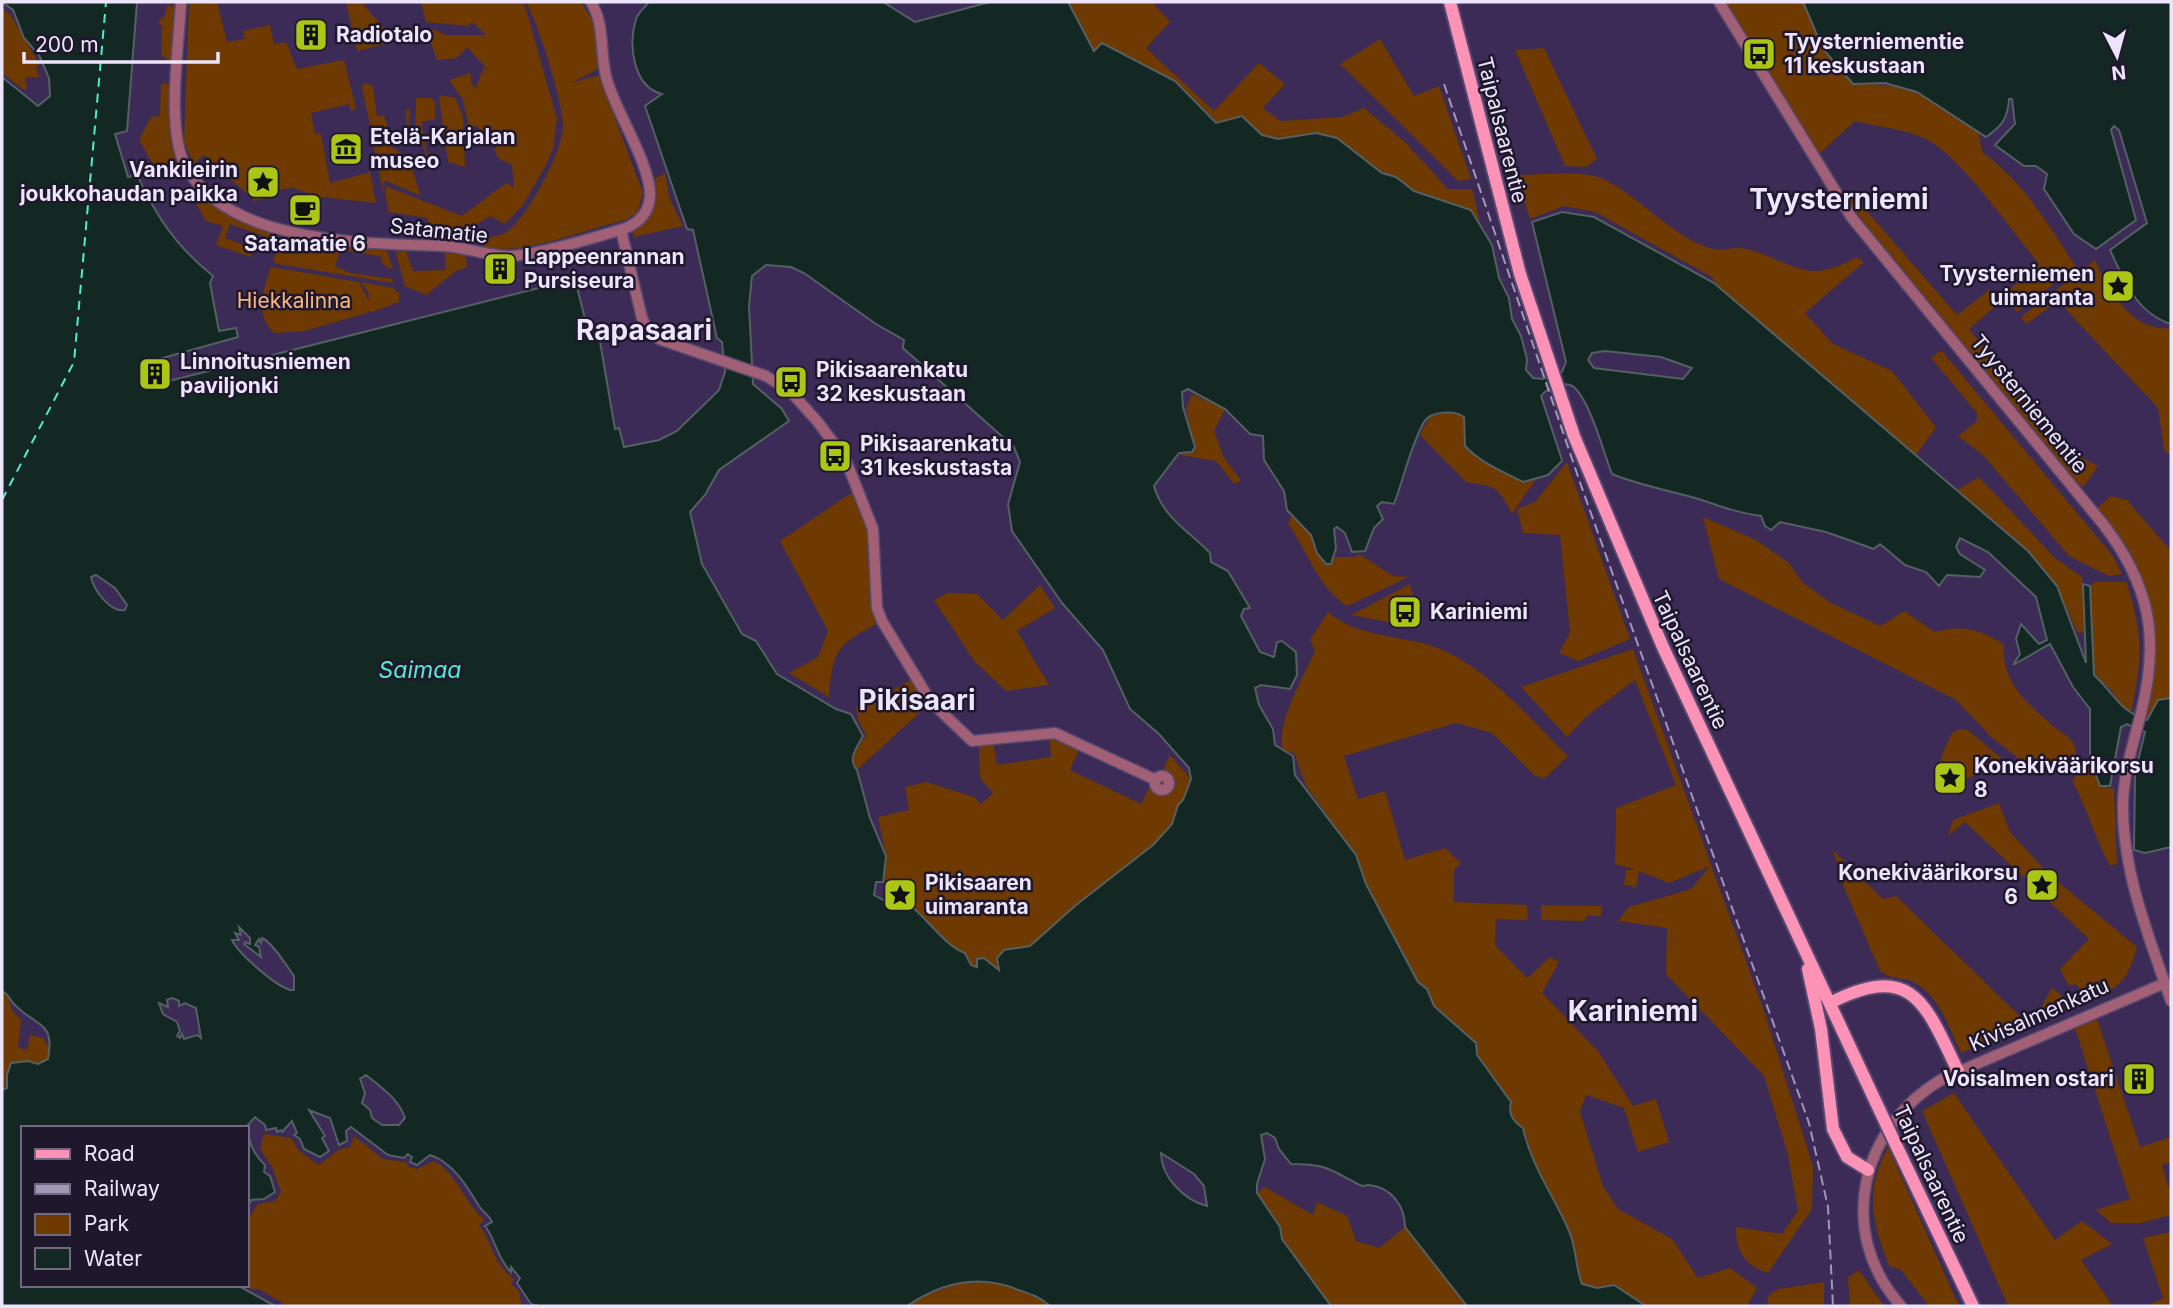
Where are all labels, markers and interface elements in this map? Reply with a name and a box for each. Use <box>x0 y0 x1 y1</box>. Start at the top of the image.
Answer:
building icon: Radiotalo <box>292 16 330 54</box>
scale bar <box>24 21 219 65</box>
north arrow <box>2082 21 2152 91</box>
place label: Radiotalo <box>336 22 432 47</box>
place label: Tyysterniementie 11 keskustaan <box>1784 29 1964 78</box>
text: 200 m <box>35 32 99 57</box>
bus stop icon: Tyysterniementie 11 keskustaan <box>1740 35 1778 73</box>
street label: Taipalsaarentie <box>1472 54 1533 206</box>
text: N <box>2110 60 2127 85</box>
place label: Etelä-Karjalan museo <box>370 124 515 173</box>
museum icon: Etelä-Karjalan museo <box>327 130 365 168</box>
place label: Vankileirin joukkohaudan paikka <box>19 157 238 206</box>
place icon: Vankileirin joukkohaudan paikka <box>244 163 282 201</box>
district label: Tyysterniemi <box>1749 182 1929 216</box>
cafe icon: Satamatie 6 <box>286 191 324 229</box>
street label: Satamatie <box>389 213 489 248</box>
place label: Satamatie 6 <box>244 231 366 256</box>
place label: Lappeenrannan Pursiseura <box>524 244 685 293</box>
building icon: Lappeenrannan Pursiseura <box>481 250 519 288</box>
place label: Tyysterniemen uimaranta <box>1940 261 2094 310</box>
place icon: Tyysterniemen uimaranta <box>2099 267 2137 305</box>
park label: Hiekkalinna <box>237 288 351 313</box>
district label: Rapasaari <box>576 313 712 347</box>
street label: Tyysterniementie <box>1966 329 2093 478</box>
place label: Linnoitusniemen paviljonki <box>180 349 351 398</box>
building icon: Linnoitusniemen paviljonki <box>136 355 174 393</box>
place label: Pikisaarenkatu 32 keskustaan <box>816 357 968 406</box>
bus stop icon: Pikisaarenkatu 32 keskustaan <box>772 363 810 401</box>
place label: Pikisaarenkatu 31 keskustasta <box>860 431 1012 480</box>
bus stop icon: Pikisaarenkatu 31 keskustasta <box>816 437 854 475</box>
street label: Taipalsaarentie <box>1647 587 1733 733</box>
bus stop icon: Kariniemi <box>1386 593 1424 631</box>
place label: Kariniemi <box>1430 599 1528 624</box>
water label: Saimaa <box>379 656 461 684</box>
district label: Pikisaari <box>859 683 975 717</box>
place label: Konekiväärikorsu 8 <box>1974 753 2154 802</box>
place icon: Konekiväärikorsu 8 <box>1931 759 1969 797</box>
place label: Konekiväärikorsu 6 <box>1838 860 2018 909</box>
place icon: Konekiväärikorsu 6 <box>2023 866 2061 904</box>
place label: Pikisaaren uimaranta <box>925 870 1032 919</box>
place icon: Pikisaaren uimaranta <box>881 876 919 914</box>
street label: Kivisalmenkatu <box>1965 973 2112 1056</box>
district label: Kariniemi <box>1568 994 1698 1028</box>
building icon: Voisalmen ostari <box>2120 1060 2158 1098</box>
place label: Voisalmen ostari <box>1943 1066 2114 1091</box>
street label: Taipalsaarentie <box>1888 1101 1974 1247</box>
legend <box>21 1126 248 1287</box>
text: Road <box>84 1141 135 1166</box>
text: Railway <box>84 1176 160 1201</box>
text: Park <box>84 1211 129 1236</box>
text: Water <box>84 1246 142 1271</box>

